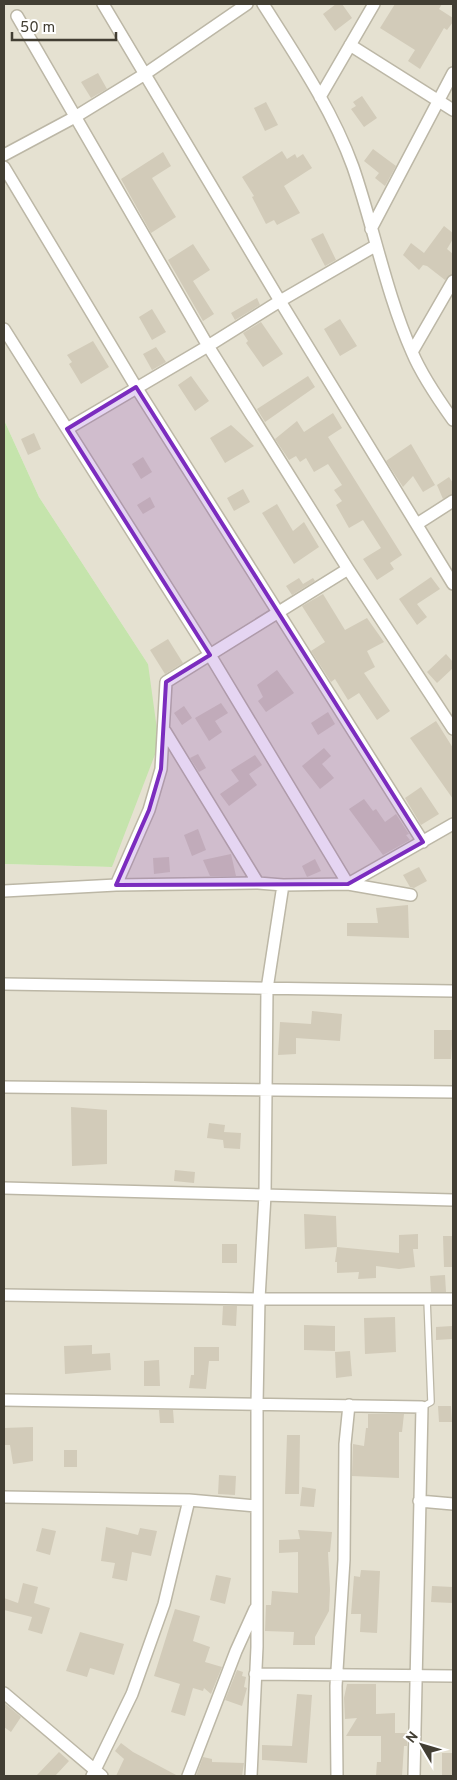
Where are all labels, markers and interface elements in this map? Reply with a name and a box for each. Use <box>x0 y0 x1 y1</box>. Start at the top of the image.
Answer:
scale bar <box>12 10 116 42</box>
text: 50 m <box>20 19 55 38</box>
north arrow <box>397 1720 447 1770</box>
text: N <box>403 1729 423 1747</box>

